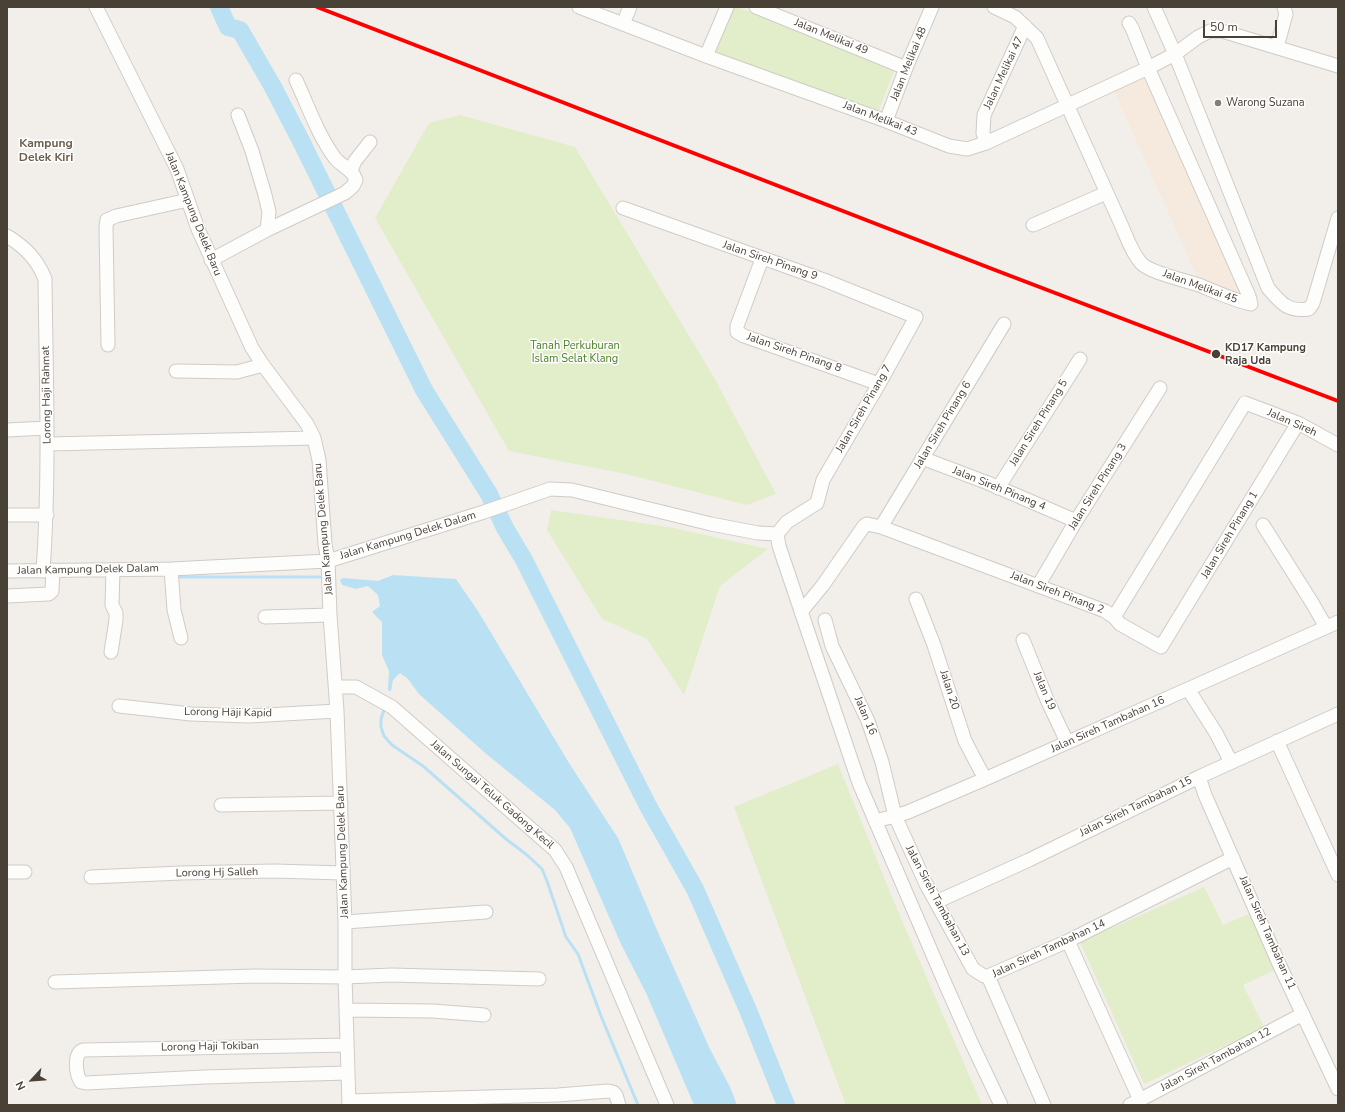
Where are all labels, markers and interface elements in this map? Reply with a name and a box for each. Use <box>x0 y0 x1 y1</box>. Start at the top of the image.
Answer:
scale bar <box>1205 12 1279 38</box>
street label: Jalan Melikai 49 <box>792 16 870 58</box>
text: 50 m <box>1210 19 1238 35</box>
street label: Jalan Melikai 48 <box>888 25 930 103</box>
street label: Jalan Melikai 47 <box>981 35 1027 111</box>
place label: Warong Suzana <box>1226 96 1305 110</box>
marker: Warong Suzana <box>1213 98 1223 108</box>
street label: Jalan Melikai 43 <box>841 99 919 139</box>
district label: Kampung Delek Kiri <box>19 137 73 165</box>
street label: Jalan Kampung Delek Baru <box>162 150 224 278</box>
street label: Jalan Sireh Pinang 9 <box>721 239 819 283</box>
street label: Jalan Melikai 45 <box>1161 267 1239 307</box>
street label: Jalan Sireh Pinang 8 <box>745 331 843 375</box>
park label: Tanah Perkuburan Islam Selat Klang <box>530 339 620 365</box>
place label: KD17 Kampung Raja Uda <box>1225 341 1306 367</box>
street label: Lorong Haji Rahmat <box>40 346 54 444</box>
marker: KD17 Kampung Raja Uda <box>1210 348 1222 360</box>
street label: Jalan Sireh Pinang 7 <box>833 363 895 455</box>
street label: Jalan Sireh Pinang 5 <box>1007 377 1071 469</box>
street label: Jalan Sireh Pinang 6 <box>912 379 974 471</box>
street label: Jalan Sireh <box>1265 406 1319 440</box>
street label: Jalan Sireh Pinang 3 <box>1066 441 1130 533</box>
street label: Jalan Kampung Delek Baru <box>312 462 336 596</box>
street label: Jalan Sireh Pinang 4 <box>950 464 1048 514</box>
street label: Jalan Sireh Pinang 1 <box>1199 489 1261 581</box>
street label: Jalan Kampung Delek Dalam <box>338 509 478 563</box>
street label: Jalan Kampung Delek Dalam <box>17 562 159 578</box>
street label: Jalan Sireh Pinang 2 <box>1008 569 1106 617</box>
street label: Jalan 20 <box>936 669 962 711</box>
street label: Jalan 19 <box>1030 670 1058 712</box>
street label: Jalan Sireh Tambahan 16 <box>1049 694 1167 756</box>
street label: Jalan 16 <box>851 695 879 737</box>
street label: Lorong Haji Kapid <box>184 706 272 720</box>
street label: Jalan Sungai Teluk Gadong Kecil <box>428 738 556 852</box>
street label: Jalan Sireh Tambahan 15 <box>1078 774 1194 840</box>
street label: Jalan Kampung Delek Baru <box>334 786 352 918</box>
street label: Jalan Sireh Tambahan 13 <box>902 843 972 959</box>
street label: Lorong Hj Salleh <box>176 866 258 880</box>
street label: Jalan Sireh Tambahan 11 <box>1236 874 1298 992</box>
street label: Jalan Sireh Tambahan 14 <box>990 917 1108 981</box>
street label: Jalan Sireh Tambahan 12 <box>1158 1025 1274 1095</box>
street label: Lorong Haji Tokiban <box>161 1040 259 1054</box>
north arrow <box>12 1060 52 1100</box>
text: N <box>12 1078 29 1092</box>

